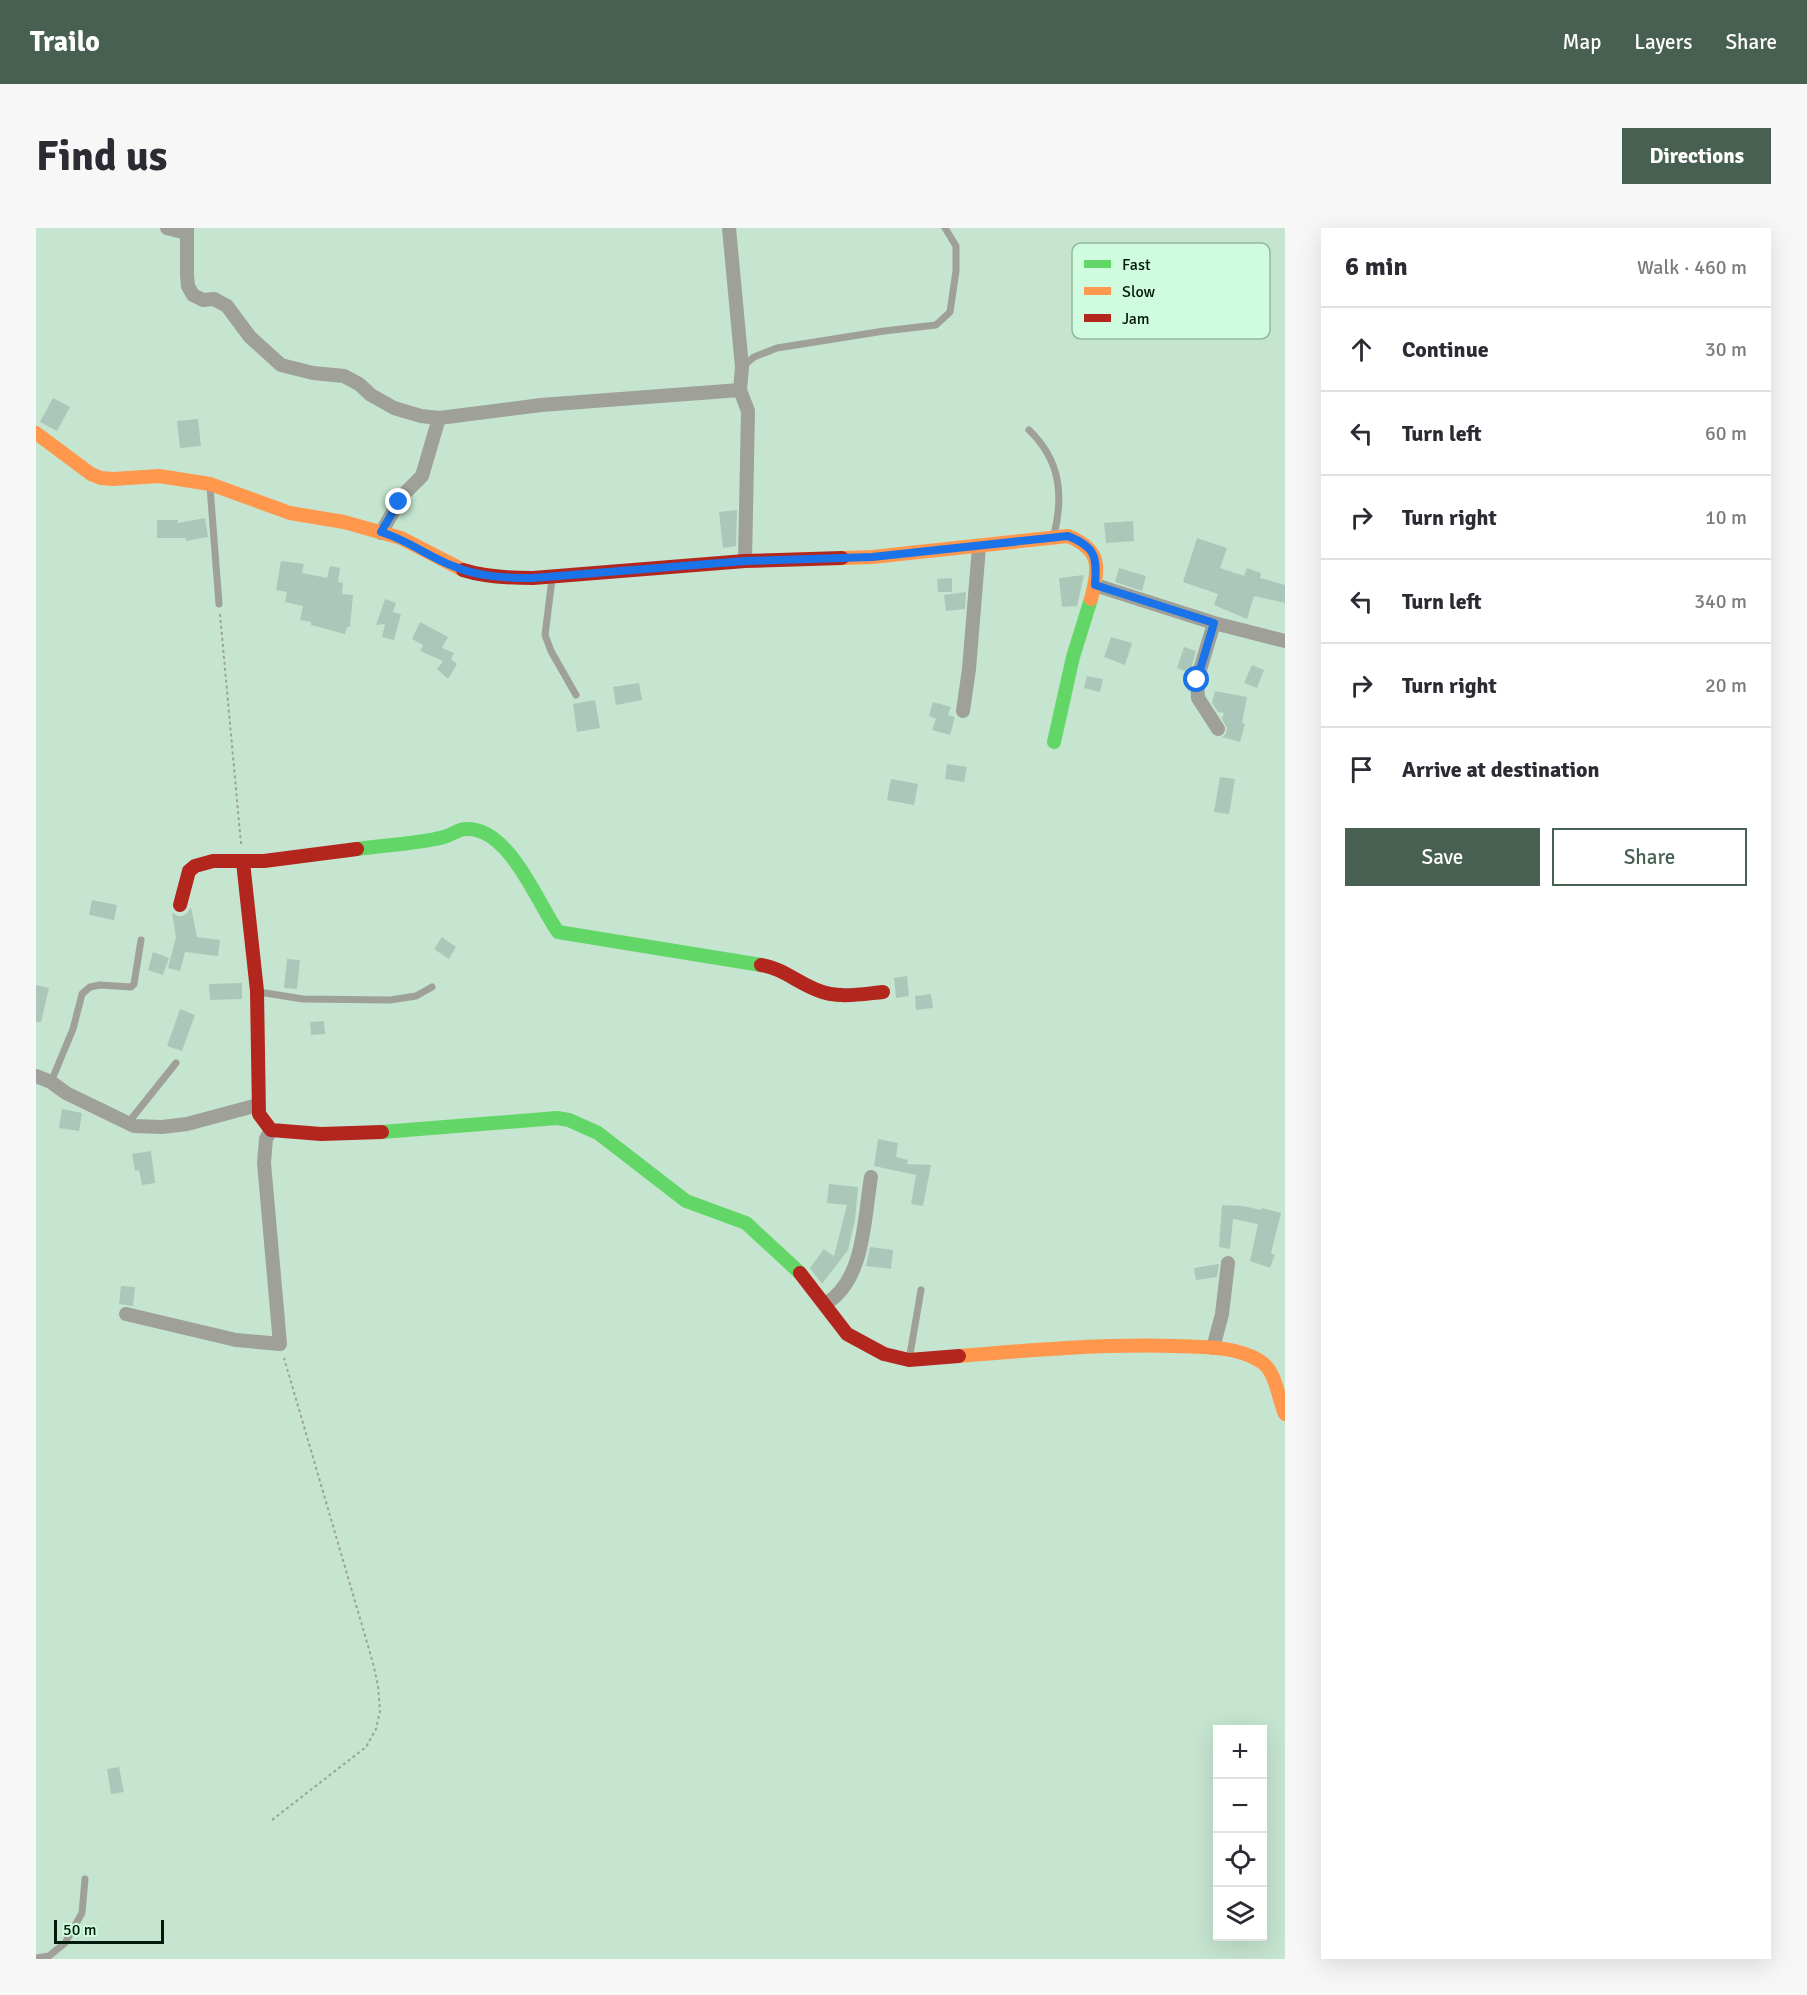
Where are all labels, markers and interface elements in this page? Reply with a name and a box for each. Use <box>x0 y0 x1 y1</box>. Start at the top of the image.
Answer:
text: Trailo <box>30 25 100 59</box>
text: Map <box>1563 29 1601 55</box>
text: Layers <box>1634 29 1692 55</box>
text: Share <box>1725 29 1777 55</box>
button: Directions <box>1622 128 1771 184</box>
text: Find us <box>36 131 167 182</box>
legend <box>1072 243 1270 339</box>
text: 6 min <box>1345 251 1408 283</box>
text: Fast <box>1122 255 1151 275</box>
text: Walk · 460 m <box>1637 255 1747 280</box>
text: Slow <box>1122 282 1156 302</box>
text: Jam <box>1122 309 1150 329</box>
icon: ahead <box>1345 333 1378 366</box>
text: Continue <box>1402 336 1489 363</box>
text: 30 m <box>1705 337 1747 362</box>
icon: left <box>1345 417 1378 450</box>
text: Turn left <box>1402 420 1482 447</box>
text: 60 m <box>1705 421 1747 446</box>
route end <box>385 488 411 514</box>
icon: right <box>1345 501 1378 534</box>
text: Turn right <box>1402 504 1497 531</box>
text: 10 m <box>1705 505 1747 530</box>
icon: left <box>1345 585 1378 618</box>
text: Turn left <box>1402 588 1482 615</box>
text: 340 m <box>1694 589 1747 614</box>
route start <box>1183 666 1209 692</box>
icon: right <box>1345 669 1378 702</box>
text: Turn right <box>1402 672 1497 699</box>
text: 20 m <box>1705 673 1747 698</box>
icon: arrive <box>1345 753 1378 786</box>
text: Arrive at destination <box>1402 756 1599 783</box>
button: Save <box>1345 828 1540 886</box>
button: Share <box>1552 828 1747 886</box>
map controls <box>1213 1725 1267 1941</box>
button: + <box>1213 1725 1267 1779</box>
button: − <box>1213 1779 1267 1833</box>
button: locate <box>1213 1833 1267 1887</box>
button: layers <box>1213 1887 1267 1941</box>
scale bar <box>54 1917 164 1944</box>
text: 50 m <box>63 1920 97 1940</box>

